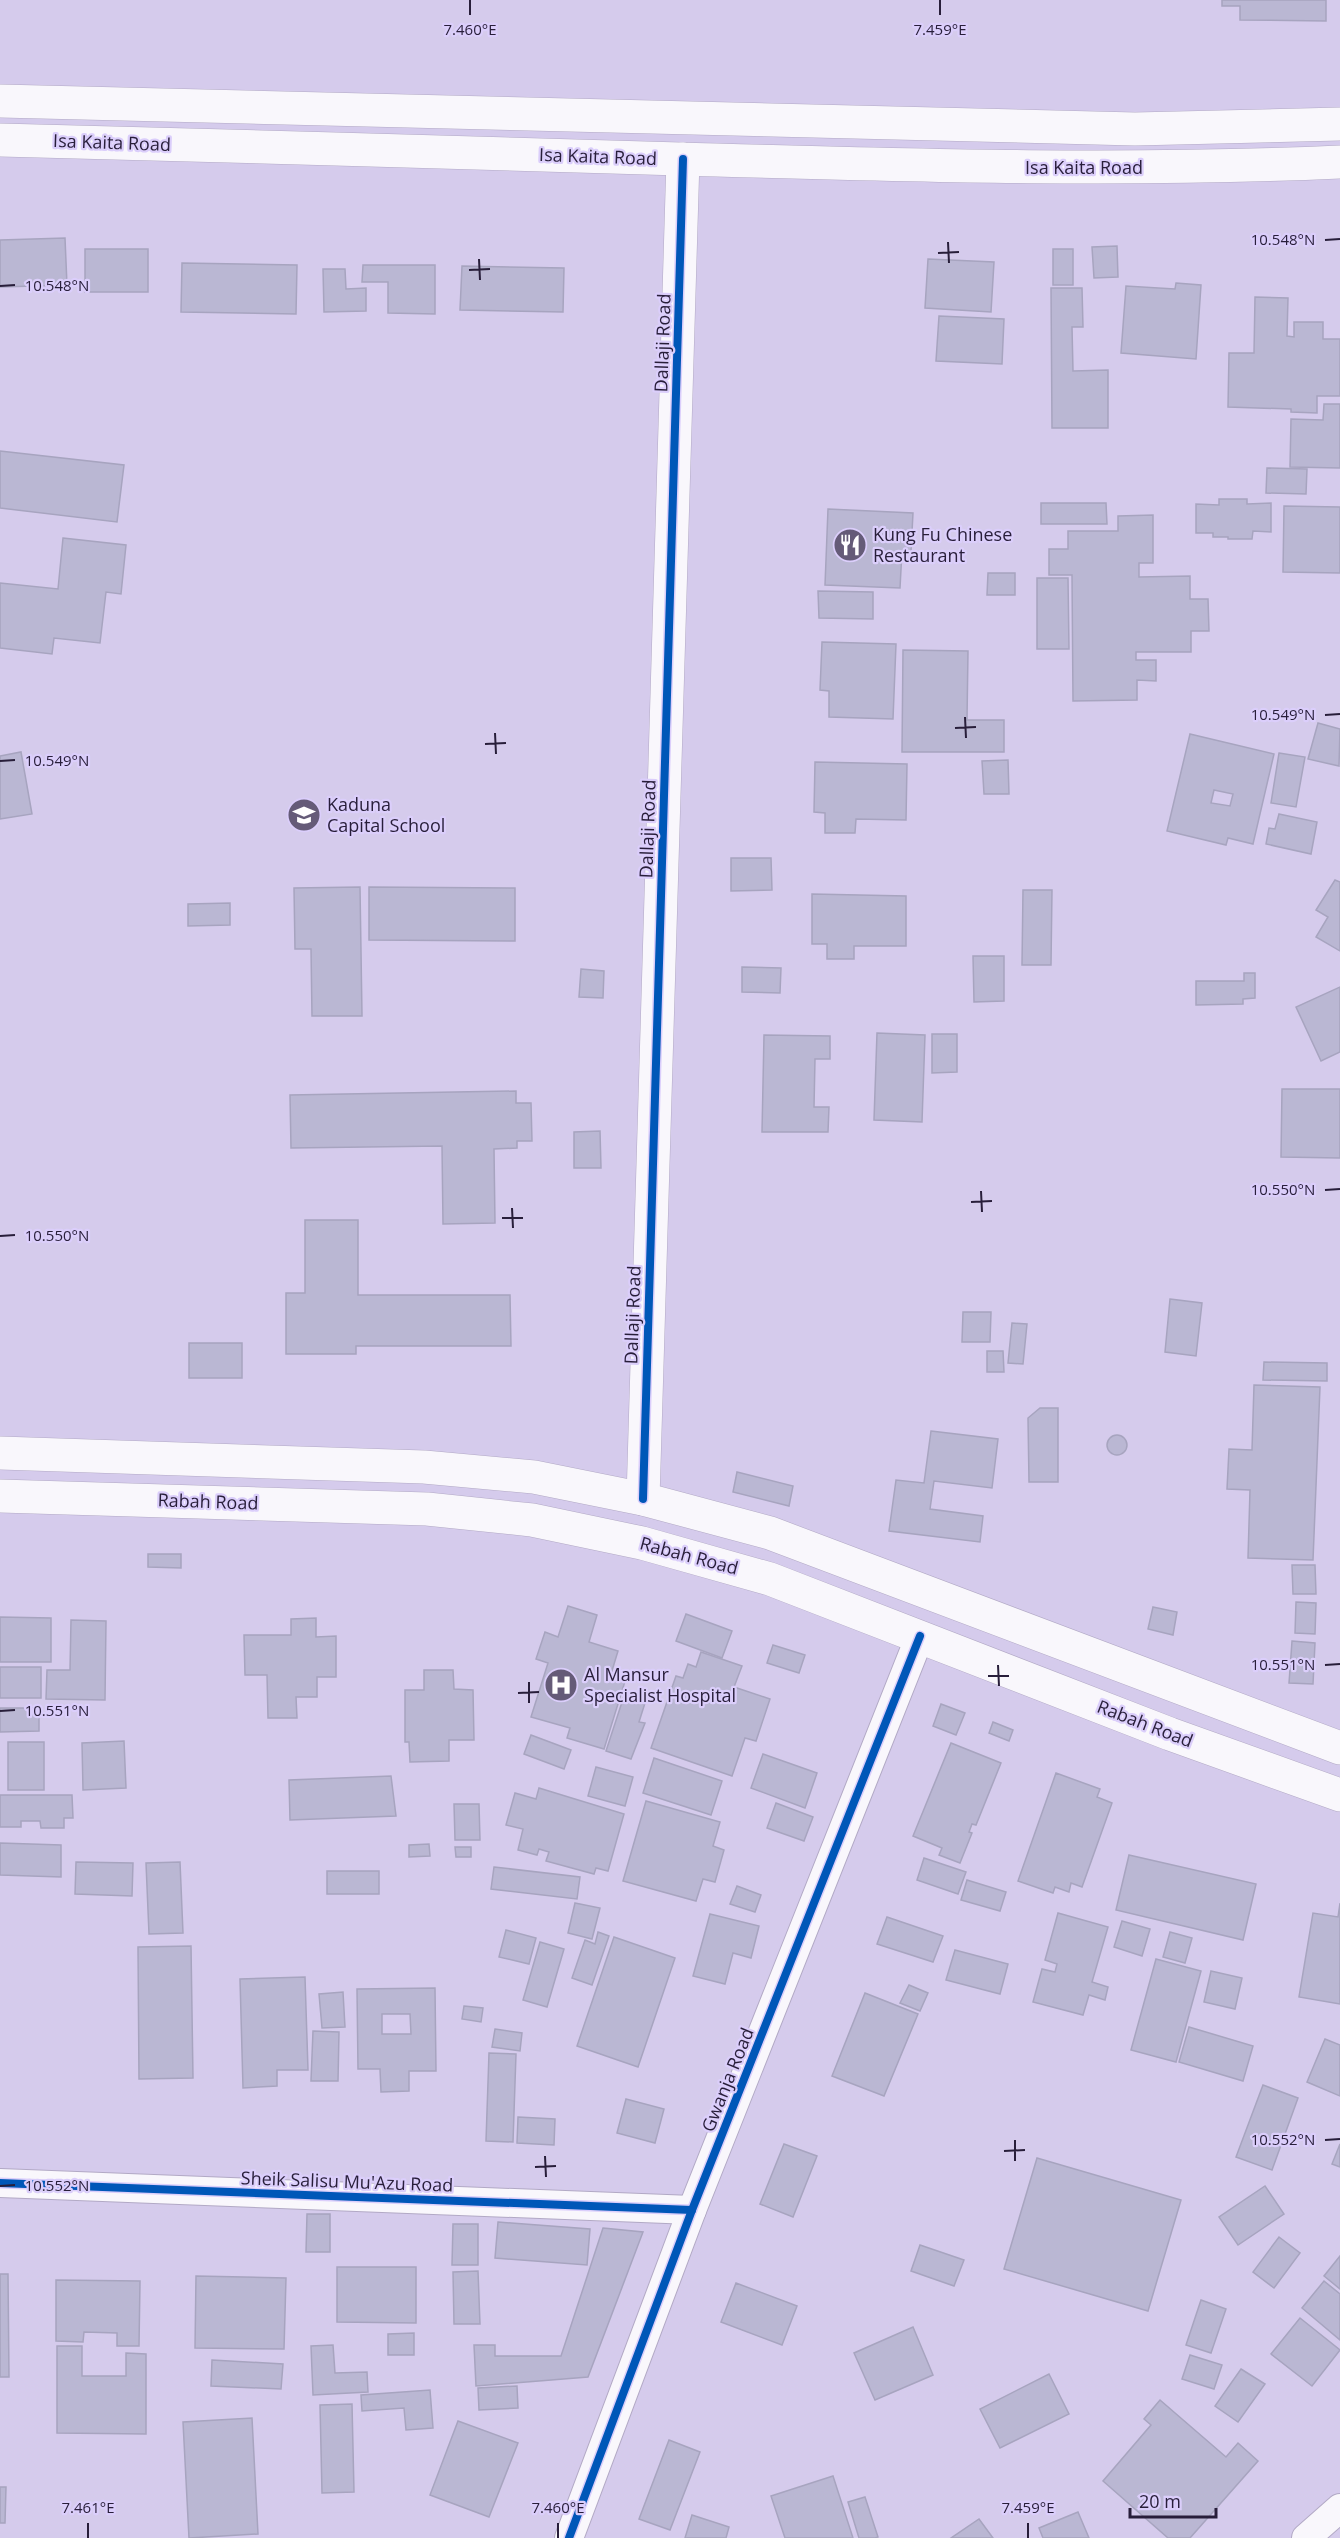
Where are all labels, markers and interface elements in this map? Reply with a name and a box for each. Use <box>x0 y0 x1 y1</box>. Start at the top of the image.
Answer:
text: 7.460°E <box>443 19 497 39</box>
text: 7.459°E <box>913 19 967 39</box>
street label: Isa Kaita Road <box>53 128 171 156</box>
street label: Isa Kaita Road <box>539 142 657 170</box>
street label: Isa Kaita Road <box>1025 155 1143 179</box>
text: 10.548°N <box>1251 229 1315 249</box>
text: 10.548°N <box>25 275 89 295</box>
street label: Dallaji Road <box>648 293 676 393</box>
place label: Kung Fu Chinese Restaurant <box>873 522 1012 567</box>
restaurant icon: Kung Fu Chinese Restaurant <box>832 527 868 563</box>
text: 10.549°N <box>1251 704 1315 724</box>
text: 10.549°N <box>25 750 89 770</box>
street label: Dallaji Road <box>633 779 661 879</box>
place label: Kaduna Capital School <box>327 792 445 837</box>
school or university icon: Kaduna Capital School <box>286 797 322 833</box>
text: 10.550°N <box>1251 1179 1315 1199</box>
text: 10.550°N <box>25 1225 89 1245</box>
street label: Dallaji Road <box>618 1265 646 1365</box>
street label: Rabah Road <box>157 1487 259 1515</box>
street label: Rabah Road <box>637 1530 741 1580</box>
text: 10.551°N <box>1251 1654 1315 1674</box>
place label: Al Mansur Specialist Hospital <box>584 1662 736 1707</box>
hospital icon: Al Mansur Specialist Hospital <box>543 1667 579 1703</box>
street label: Rabah Road <box>1094 1694 1197 1752</box>
text: 10.551°N <box>25 1700 89 1720</box>
street label: Gwanja Road <box>695 2024 759 2135</box>
text: 10.552°N <box>1251 2129 1315 2149</box>
street label: Sheik Salisu Mu'Azu Road <box>240 2165 454 2197</box>
text: 10.552°N <box>25 2175 89 2195</box>
scale bar <box>1130 2481 1216 2519</box>
text: 20 m <box>1139 2489 1181 2513</box>
text: 7.461°E <box>61 2497 115 2517</box>
text: 7.460°E <box>531 2497 585 2517</box>
text: 7.459°E <box>1001 2497 1055 2517</box>

